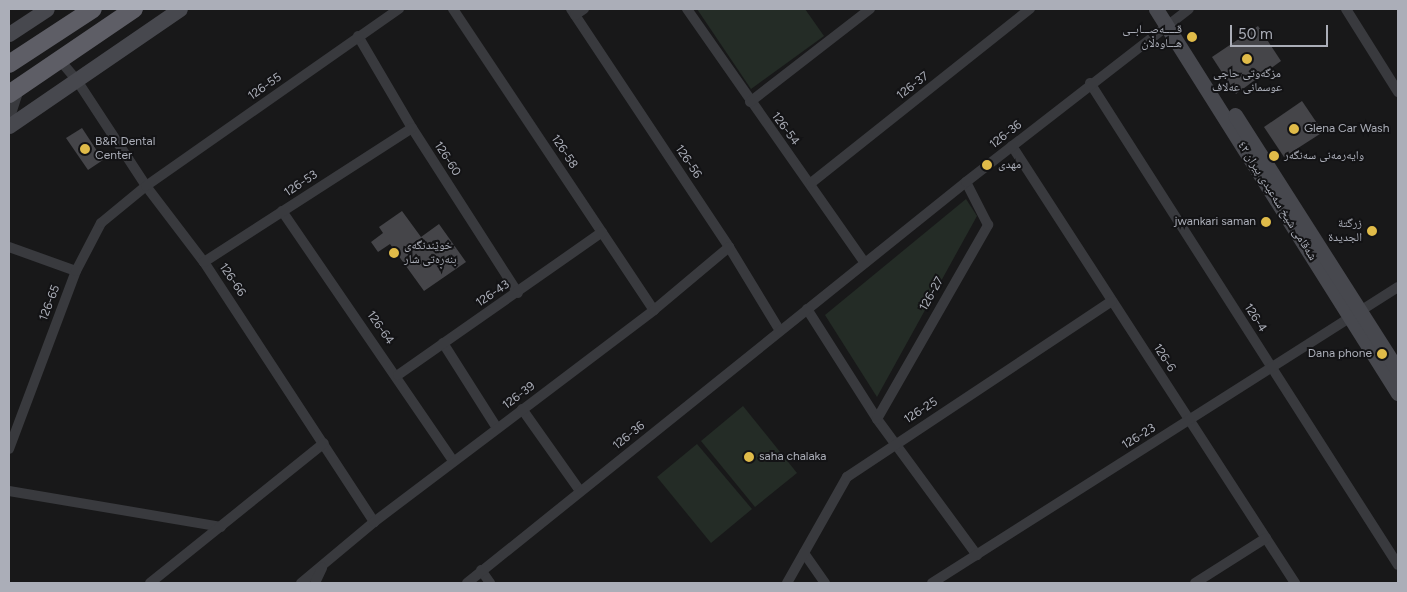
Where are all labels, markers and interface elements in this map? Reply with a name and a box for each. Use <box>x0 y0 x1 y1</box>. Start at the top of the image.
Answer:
scale bar <box>1232 15 1330 47</box>
place label: قـــــەصـــابــی هـــاوەڵان <box>1122 23 1182 51</box>
text: 50 m <box>1238 25 1273 43</box>
marker: قـــــەصـــابــی هـــاوەڵان <box>1186 31 1198 43</box>
marker: مزگەوتی حاجی عوسمانی عەلاف <box>1241 53 1253 65</box>
place label: مزگەوتی حاجی عوسمانی عەلاف <box>1212 67 1282 95</box>
street label: 126-37 <box>894 69 932 103</box>
street label: 126-55 <box>246 70 284 104</box>
street label: 126-54 <box>768 110 802 148</box>
street label: 126-36 <box>987 118 1025 152</box>
place label: Glena Car Wash <box>1304 122 1389 136</box>
marker: Glena Car Wash <box>1288 123 1300 135</box>
street label: 126-58 <box>547 132 581 172</box>
place label: B&R Dental Center <box>95 135 155 163</box>
street label: 126-60 <box>431 139 463 179</box>
street label: شەقامی شیخ سەعیدی پیران ٤٢ <box>1234 139 1320 263</box>
marker: B&R Dental Center <box>79 143 91 155</box>
street label: 126-56 <box>672 143 704 181</box>
place label: وایەرمەنی سەنگەر <box>1284 149 1364 163</box>
marker: وایەرمەنی سەنگەر <box>1268 150 1280 162</box>
marker: مهدی <box>980 158 994 172</box>
place label: مهدی <box>998 158 1021 172</box>
street label: 126-53 <box>282 168 320 200</box>
place label: jwankari saman <box>1174 215 1256 229</box>
marker: jwankari saman <box>1260 216 1272 228</box>
place label: زرگتة الجديدة <box>1328 217 1362 245</box>
marker: زرگتة الجديدة <box>1366 225 1378 237</box>
place label: خوێندنگەی بنەڕەتی شار <box>404 239 457 267</box>
marker: خوێندنگەی بنەڕەتی شار <box>388 247 400 259</box>
street label: 126-66 <box>216 261 248 299</box>
street label: 126-27 <box>917 274 947 314</box>
street label: 126-43 <box>473 278 513 310</box>
street label: 126-65 <box>37 283 63 323</box>
street label: 126-4 <box>1241 301 1269 335</box>
street label: 126-64 <box>363 308 397 348</box>
street label: 126-6 <box>1150 341 1178 375</box>
place label: Dana phone <box>1308 347 1372 361</box>
marker: Dana phone <box>1376 348 1388 360</box>
street label: 126-39 <box>500 379 538 413</box>
street label: 126-25 <box>902 395 940 427</box>
street label: 126-36 <box>610 419 648 453</box>
street label: 126-23 <box>1120 421 1158 453</box>
place label: saha chalaka <box>759 450 826 464</box>
marker: saha chalaka <box>743 451 755 463</box>

